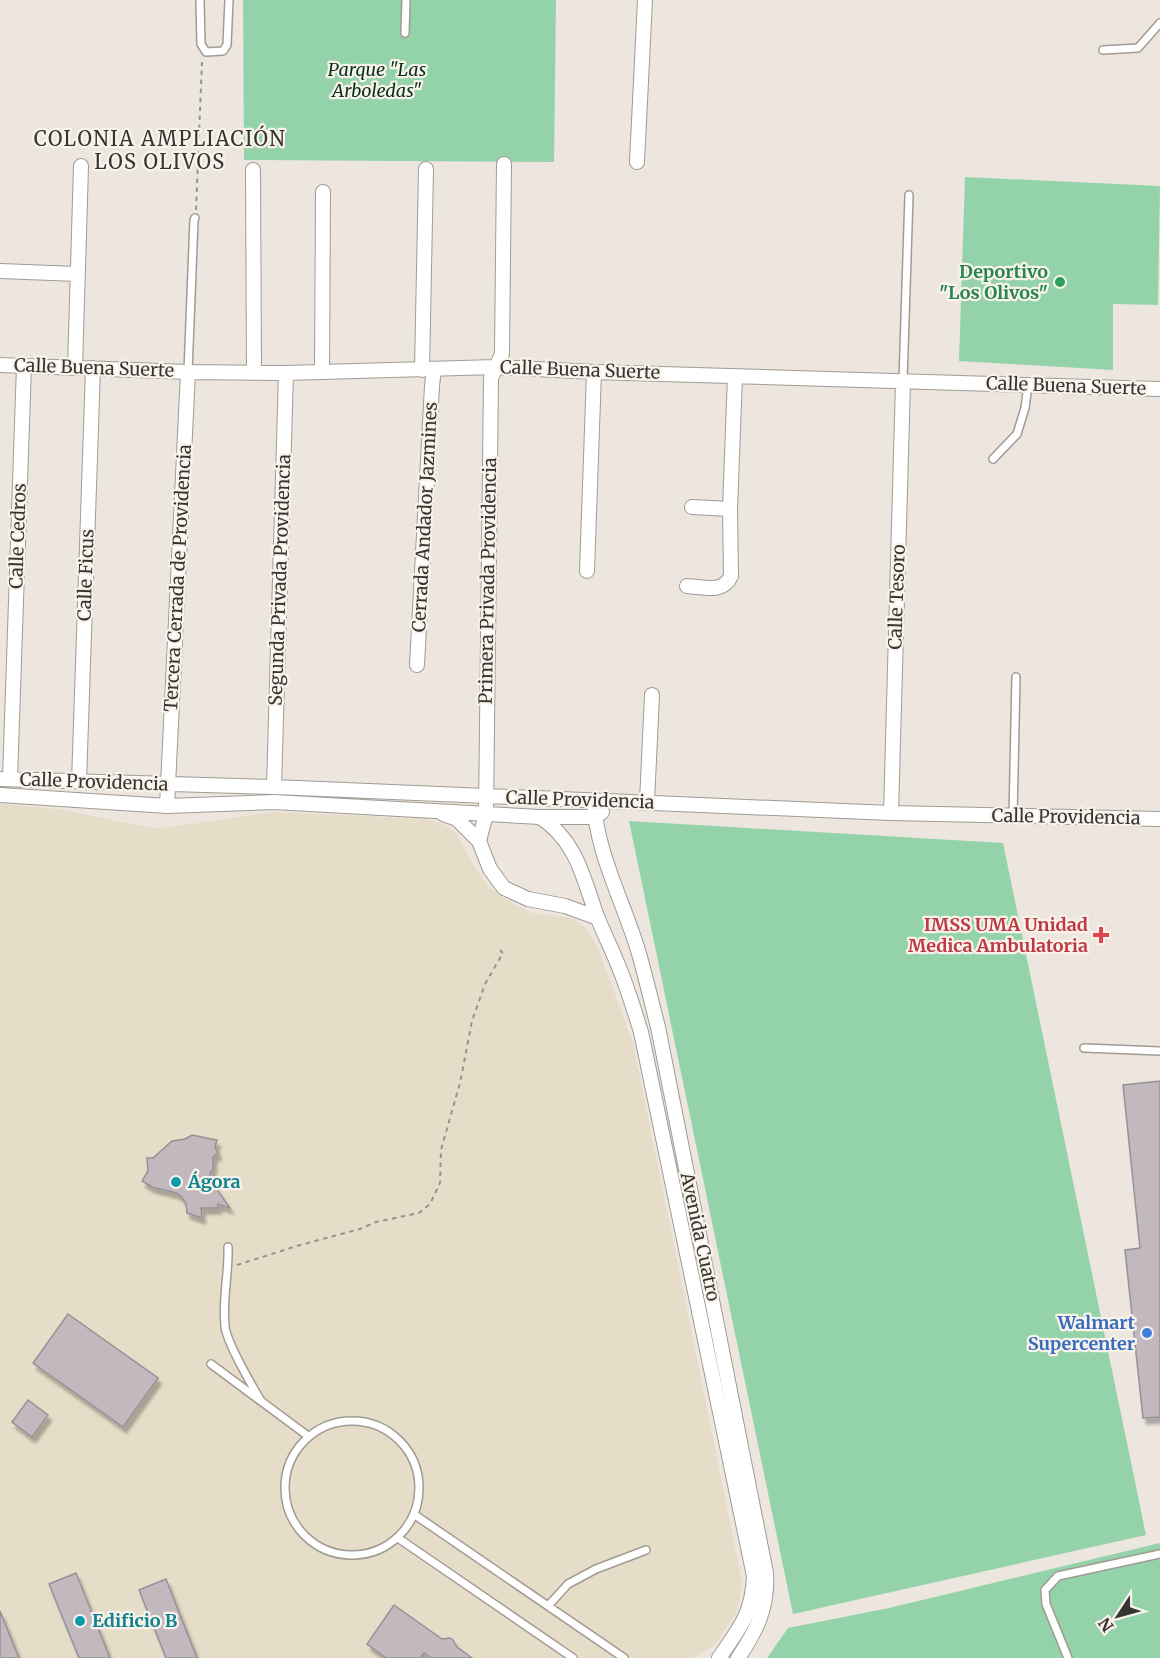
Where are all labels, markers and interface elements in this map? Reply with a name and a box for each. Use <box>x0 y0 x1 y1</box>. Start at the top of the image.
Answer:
park label: Parque "Las Arboledas" <box>328 58 426 102</box>
district label: COLONIA AMPLIACIÓN LOS OLIVOS <box>34 125 286 174</box>
place label: Deportivo "Los Olivos" <box>939 260 1048 304</box>
marker: Deportivo "Los Olivos" <box>1053 275 1067 289</box>
street label: Calle Buena Suerte <box>14 353 174 382</box>
street label: Calle Buena Suerte <box>500 355 660 384</box>
street label: Calle Buena Suerte <box>986 371 1146 400</box>
street label: Cerrada Andador Jazmines <box>407 401 442 633</box>
street label: Tercera Cerrada de Providencia <box>159 443 196 712</box>
street label: Segunda Privada Providencia <box>264 453 295 706</box>
street label: Primera Privada Providencia <box>474 457 501 705</box>
street label: Calle Cedros <box>4 483 31 589</box>
street label: Calle Ficus <box>72 528 99 621</box>
street label: Calle Tesoro <box>883 544 910 650</box>
street label: Calle Providencia <box>19 767 169 796</box>
street label: Calle Providencia <box>505 785 655 814</box>
street label: Calle Providencia <box>991 804 1141 829</box>
place label: IMSS UMA Unidad Medica Ambulatoria <box>908 913 1088 957</box>
marker: IMSS UMA Unidad Medica Ambulatoria <box>1092 926 1110 944</box>
street label: Avenida Cuatro <box>675 1169 725 1303</box>
place label: Ágora <box>187 1170 241 1193</box>
marker: Ágora <box>169 1175 183 1189</box>
place label: Walmart Supercenter <box>1028 1311 1136 1355</box>
marker: Walmart Supercenter <box>1140 1326 1154 1340</box>
north arrow <box>1088 1586 1148 1646</box>
place label: Edificio B <box>92 1609 178 1632</box>
marker: Edificio B <box>73 1614 87 1628</box>
text: N <box>1094 1614 1118 1636</box>

